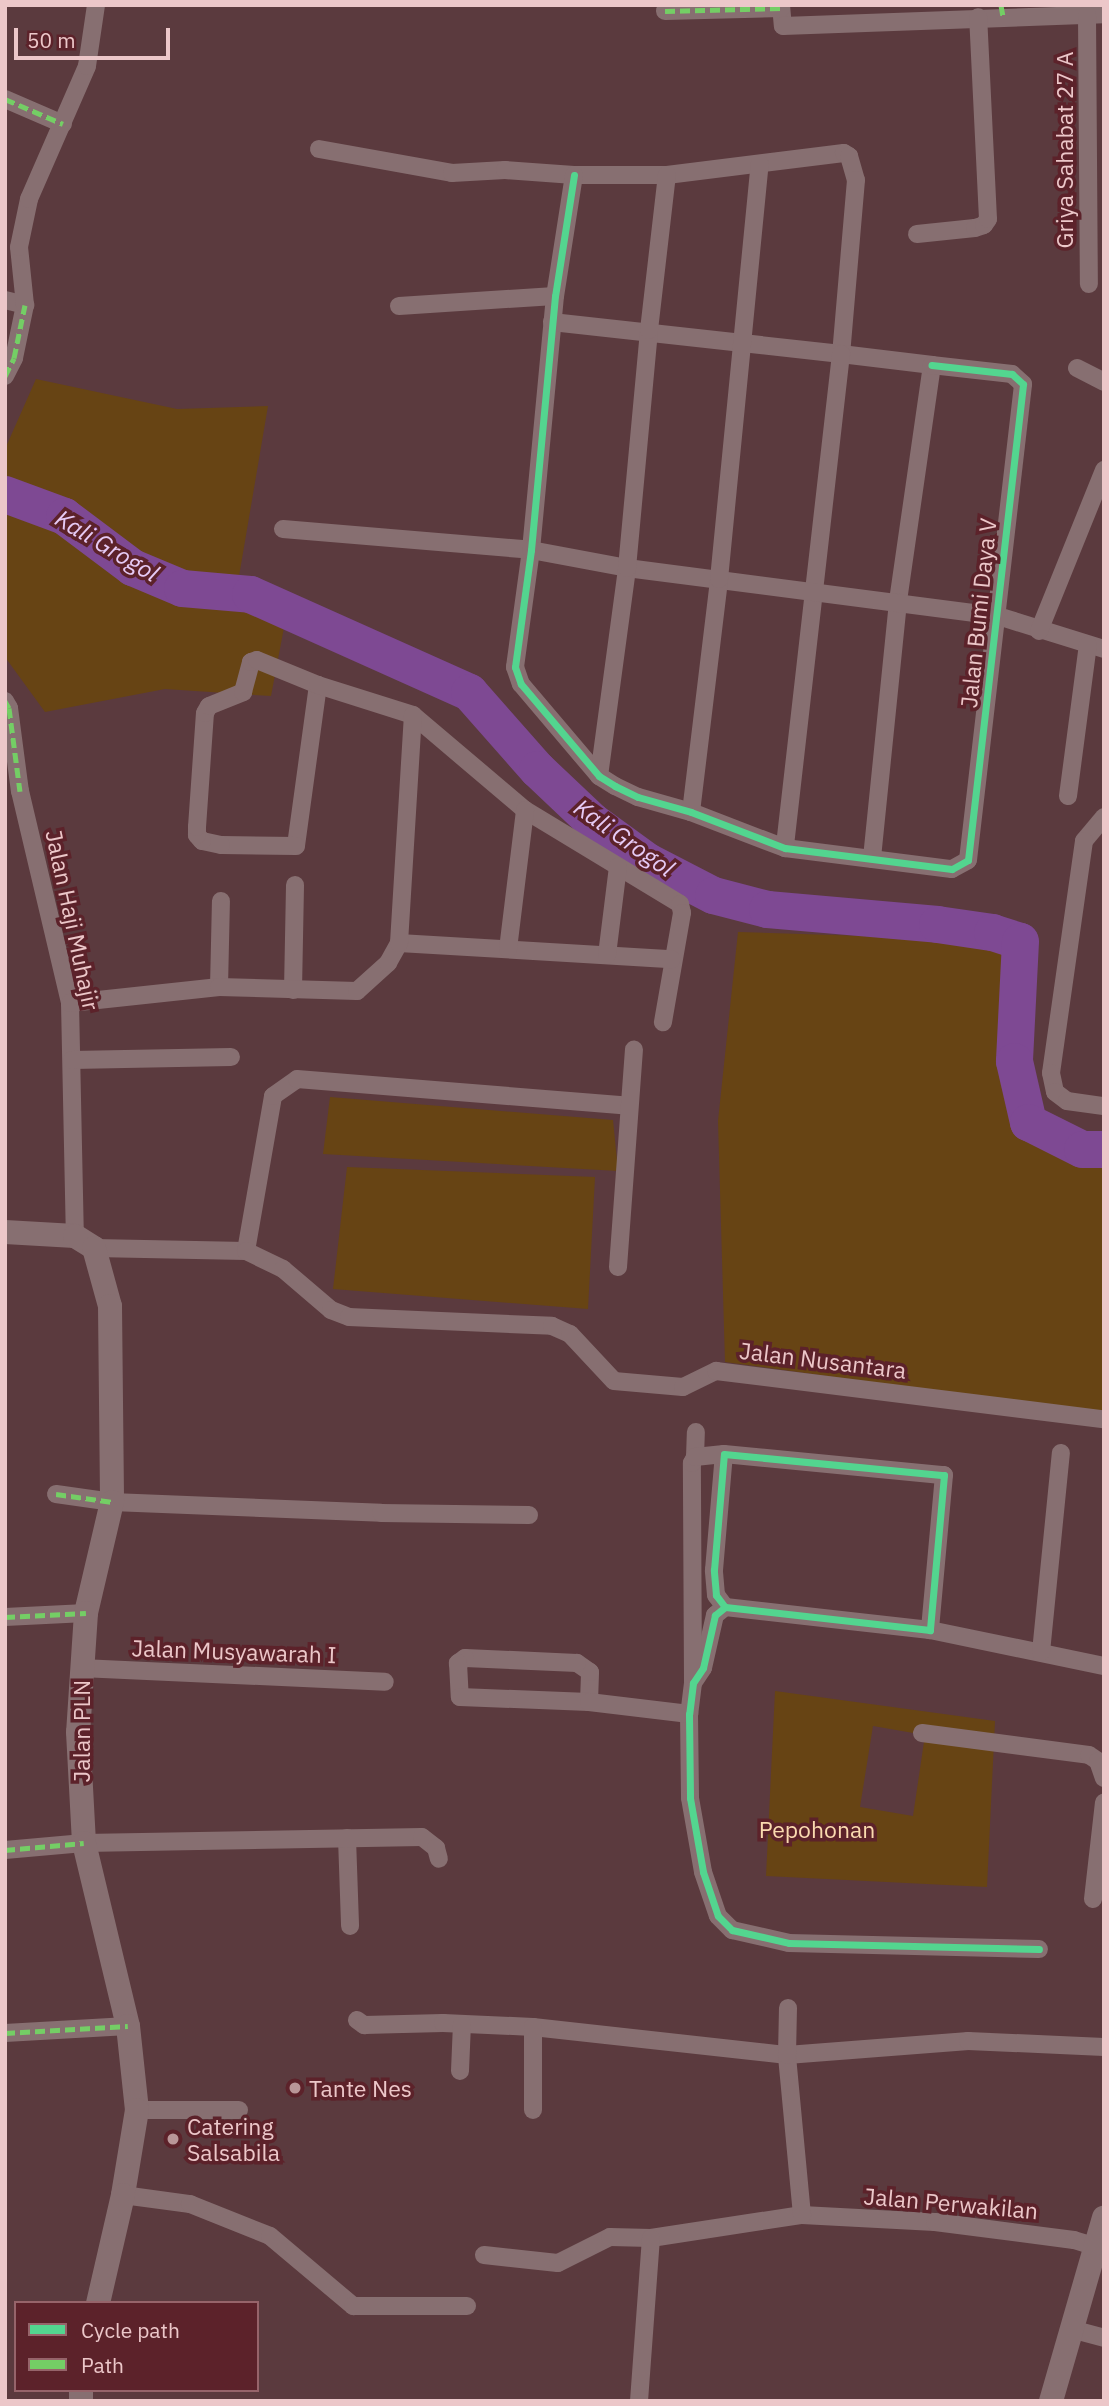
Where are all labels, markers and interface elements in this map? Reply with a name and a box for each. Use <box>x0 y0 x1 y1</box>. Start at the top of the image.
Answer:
scale bar <box>18 14 173 58</box>
text: 50 m <box>27 26 76 54</box>
street label: Griya Sahabat 27 A <box>1050 52 1078 248</box>
water label: Kali Grogol <box>50 504 164 588</box>
street label: Jalan Bumi Daya V <box>954 517 1002 709</box>
water label: Kali Grogol <box>568 793 680 883</box>
street label: Jalan Haji Muhajir <box>40 827 106 1013</box>
street label: Jalan Nusantara <box>738 1336 908 1384</box>
street label: Jalan Musyawarah I <box>131 1634 337 1668</box>
street label: Jalan PLN <box>67 1680 95 1782</box>
park label: Pepohonan <box>759 1815 875 1843</box>
place label: Tante Nes <box>309 2074 412 2102</box>
marker: Tante Nes <box>287 2080 303 2096</box>
place label: Catering Salsabila <box>187 2112 280 2166</box>
marker: Catering Salsabila <box>165 2131 181 2147</box>
street label: Jalan Perwakilan <box>863 2182 1039 2224</box>
legend <box>14 2301 259 2392</box>
text: Cycle path <box>81 2316 180 2344</box>
text: Path <box>81 2351 124 2379</box>

